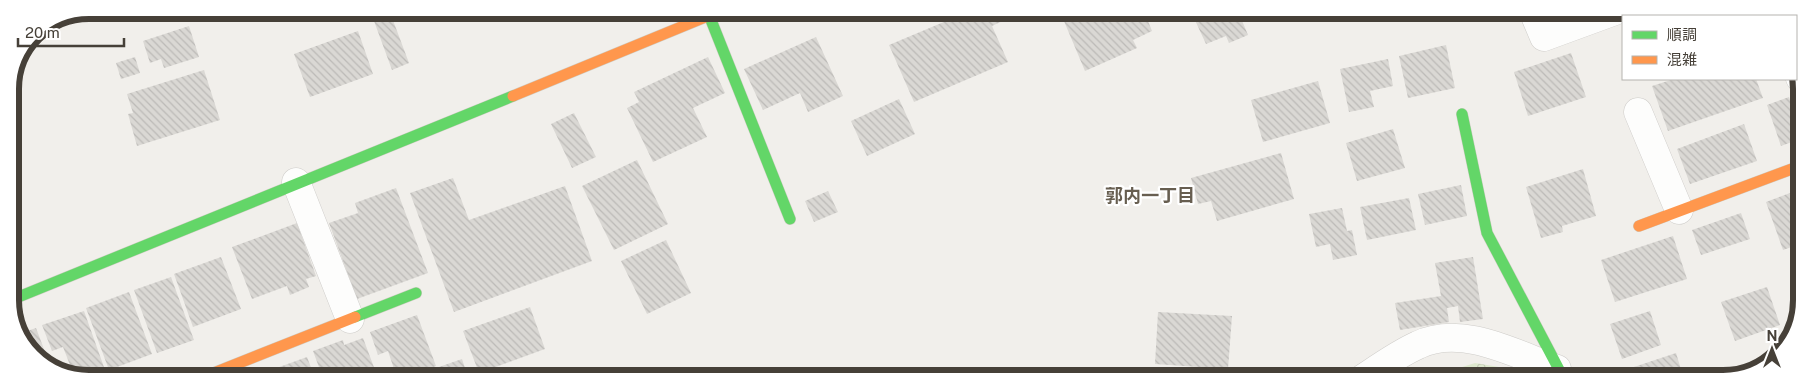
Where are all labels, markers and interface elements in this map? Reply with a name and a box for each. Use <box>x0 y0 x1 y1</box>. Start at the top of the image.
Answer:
scale bar <box>18 15 124 47</box>
legend <box>1622 15 1797 80</box>
text: 20 m <box>25 24 60 41</box>
text: 順調 <box>1667 26 1697 43</box>
text: 混雑 <box>1667 51 1697 68</box>
district label: 郭内一丁目 <box>1105 185 1195 206</box>
north arrow <box>1747 324 1797 374</box>
text: N <box>1767 328 1777 344</box>

